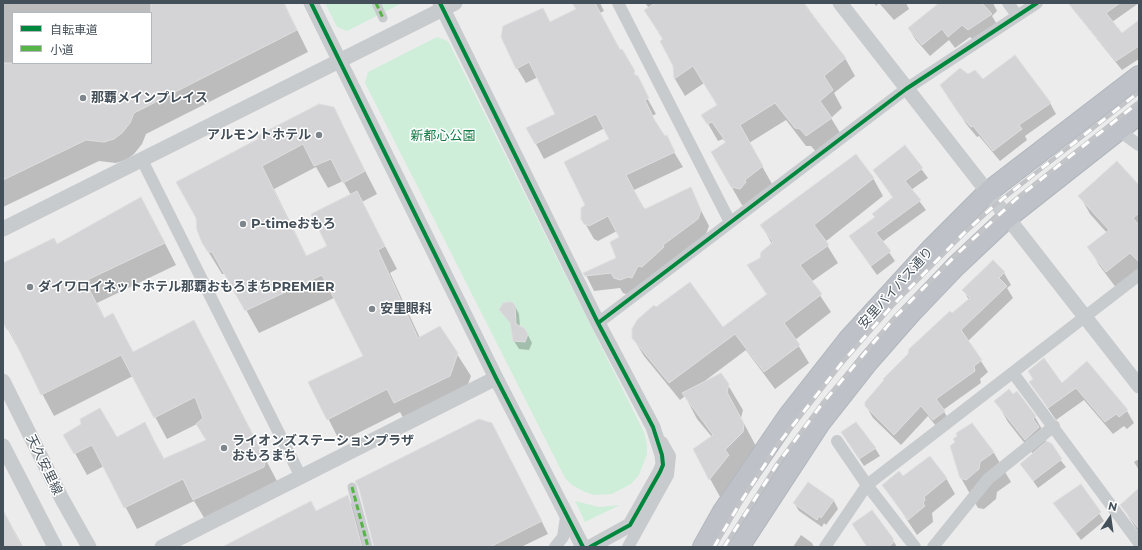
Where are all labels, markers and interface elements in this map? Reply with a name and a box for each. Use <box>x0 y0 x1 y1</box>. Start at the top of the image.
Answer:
legend <box>12 12 152 64</box>
text: 自転車道 <box>50 22 98 37</box>
text: 小道 <box>50 42 74 57</box>
place label: 那覇メインプレイス <box>91 90 208 106</box>
marker: 那覇メインプレイス <box>78 93 88 103</box>
place label: アルモントホテル <box>207 127 311 143</box>
park label: 新都心公園 <box>411 128 475 144</box>
marker: アルモントホテル <box>314 130 324 140</box>
place label: P-timeおもろ <box>251 216 336 232</box>
marker: P-timeおもろ <box>238 219 248 229</box>
street label: 安里バイパス通り <box>855 244 937 332</box>
place label: ダイワロイネットホテル那覇おもろまちPREMIER <box>38 279 335 295</box>
marker: ダイワロイネットホテル那覇おもろまちPREMIER <box>25 282 35 292</box>
place label: 安里眼科 <box>380 301 432 317</box>
marker: 安里眼科 <box>367 304 377 314</box>
street label: 天久安里線 <box>23 432 65 498</box>
place label: ライオンズステーションプラザ おもろまち <box>232 433 414 464</box>
marker: ライオンズステーションプラザ おもろまち <box>219 443 229 453</box>
north arrow <box>1090 498 1130 538</box>
text: N <box>1107 498 1119 514</box>

